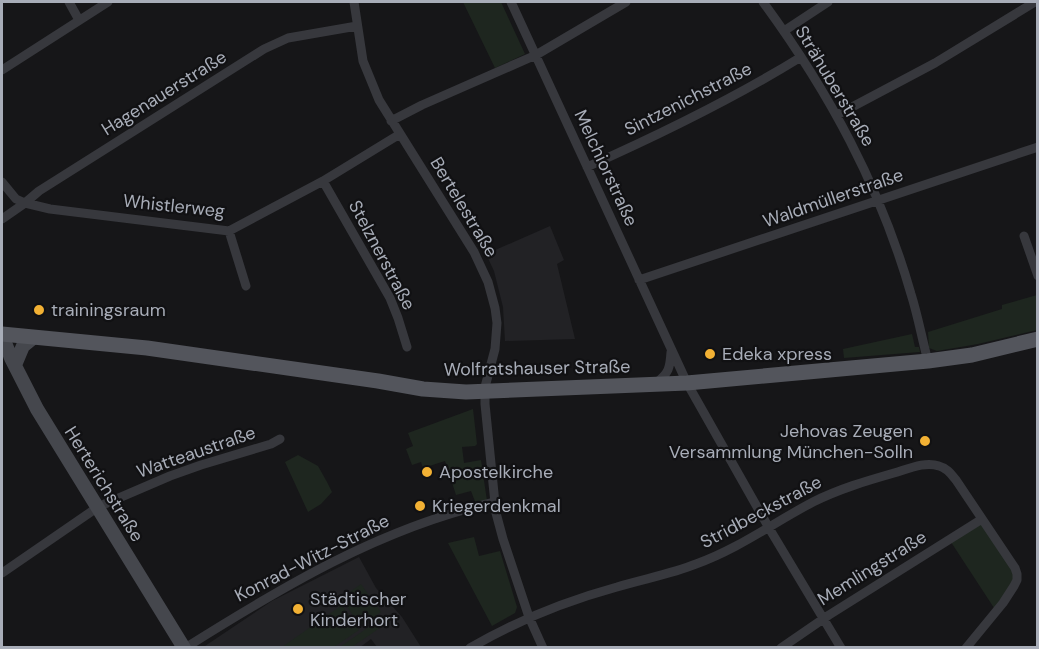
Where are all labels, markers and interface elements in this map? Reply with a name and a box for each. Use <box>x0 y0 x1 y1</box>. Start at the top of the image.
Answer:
street label: Strähuberstraße <box>789 21 881 151</box>
street label: Hagenauerstraße <box>97 45 231 141</box>
street label: Sintzenichstraße <box>620 57 756 141</box>
street label: Melchiorstraße <box>569 106 643 230</box>
street label: Bertelestraße <box>425 152 503 262</box>
street label: Waldmüllerstraße <box>760 163 906 233</box>
street label: Whistlerweg <box>122 189 226 223</box>
street label: Stelznerstraße <box>343 196 421 314</box>
place label: trainingsraum <box>51 298 166 322</box>
marker: trainingsraum <box>32 303 46 317</box>
place label: Edeka xpress <box>722 342 832 366</box>
marker: Edeka xpress <box>703 347 717 361</box>
street label: Wolfratshauser Straße <box>444 354 630 382</box>
place label: Jehovas Zeugen Versammlung München-Solln <box>669 419 913 464</box>
street label: Watteaustraße <box>133 420 259 484</box>
street label: Herterichstraße <box>59 422 149 546</box>
marker: Jehovas Zeugen Versammlung München-Solln <box>918 434 932 448</box>
place label: Apostelkirche <box>439 460 553 484</box>
marker: Apostelkirche <box>420 465 434 479</box>
street label: Stridbeckstraße <box>696 470 826 554</box>
place label: Kriegerdenkmal <box>432 494 561 518</box>
marker: Kriegerdenkmal <box>413 499 427 513</box>
street label: Konrad-Witz-Straße <box>231 509 393 607</box>
street label: Memlingstraße <box>813 525 931 611</box>
place label: Städtischer Kinderhort <box>310 587 407 632</box>
marker: Städtischer Kinderhort <box>291 602 305 616</box>

